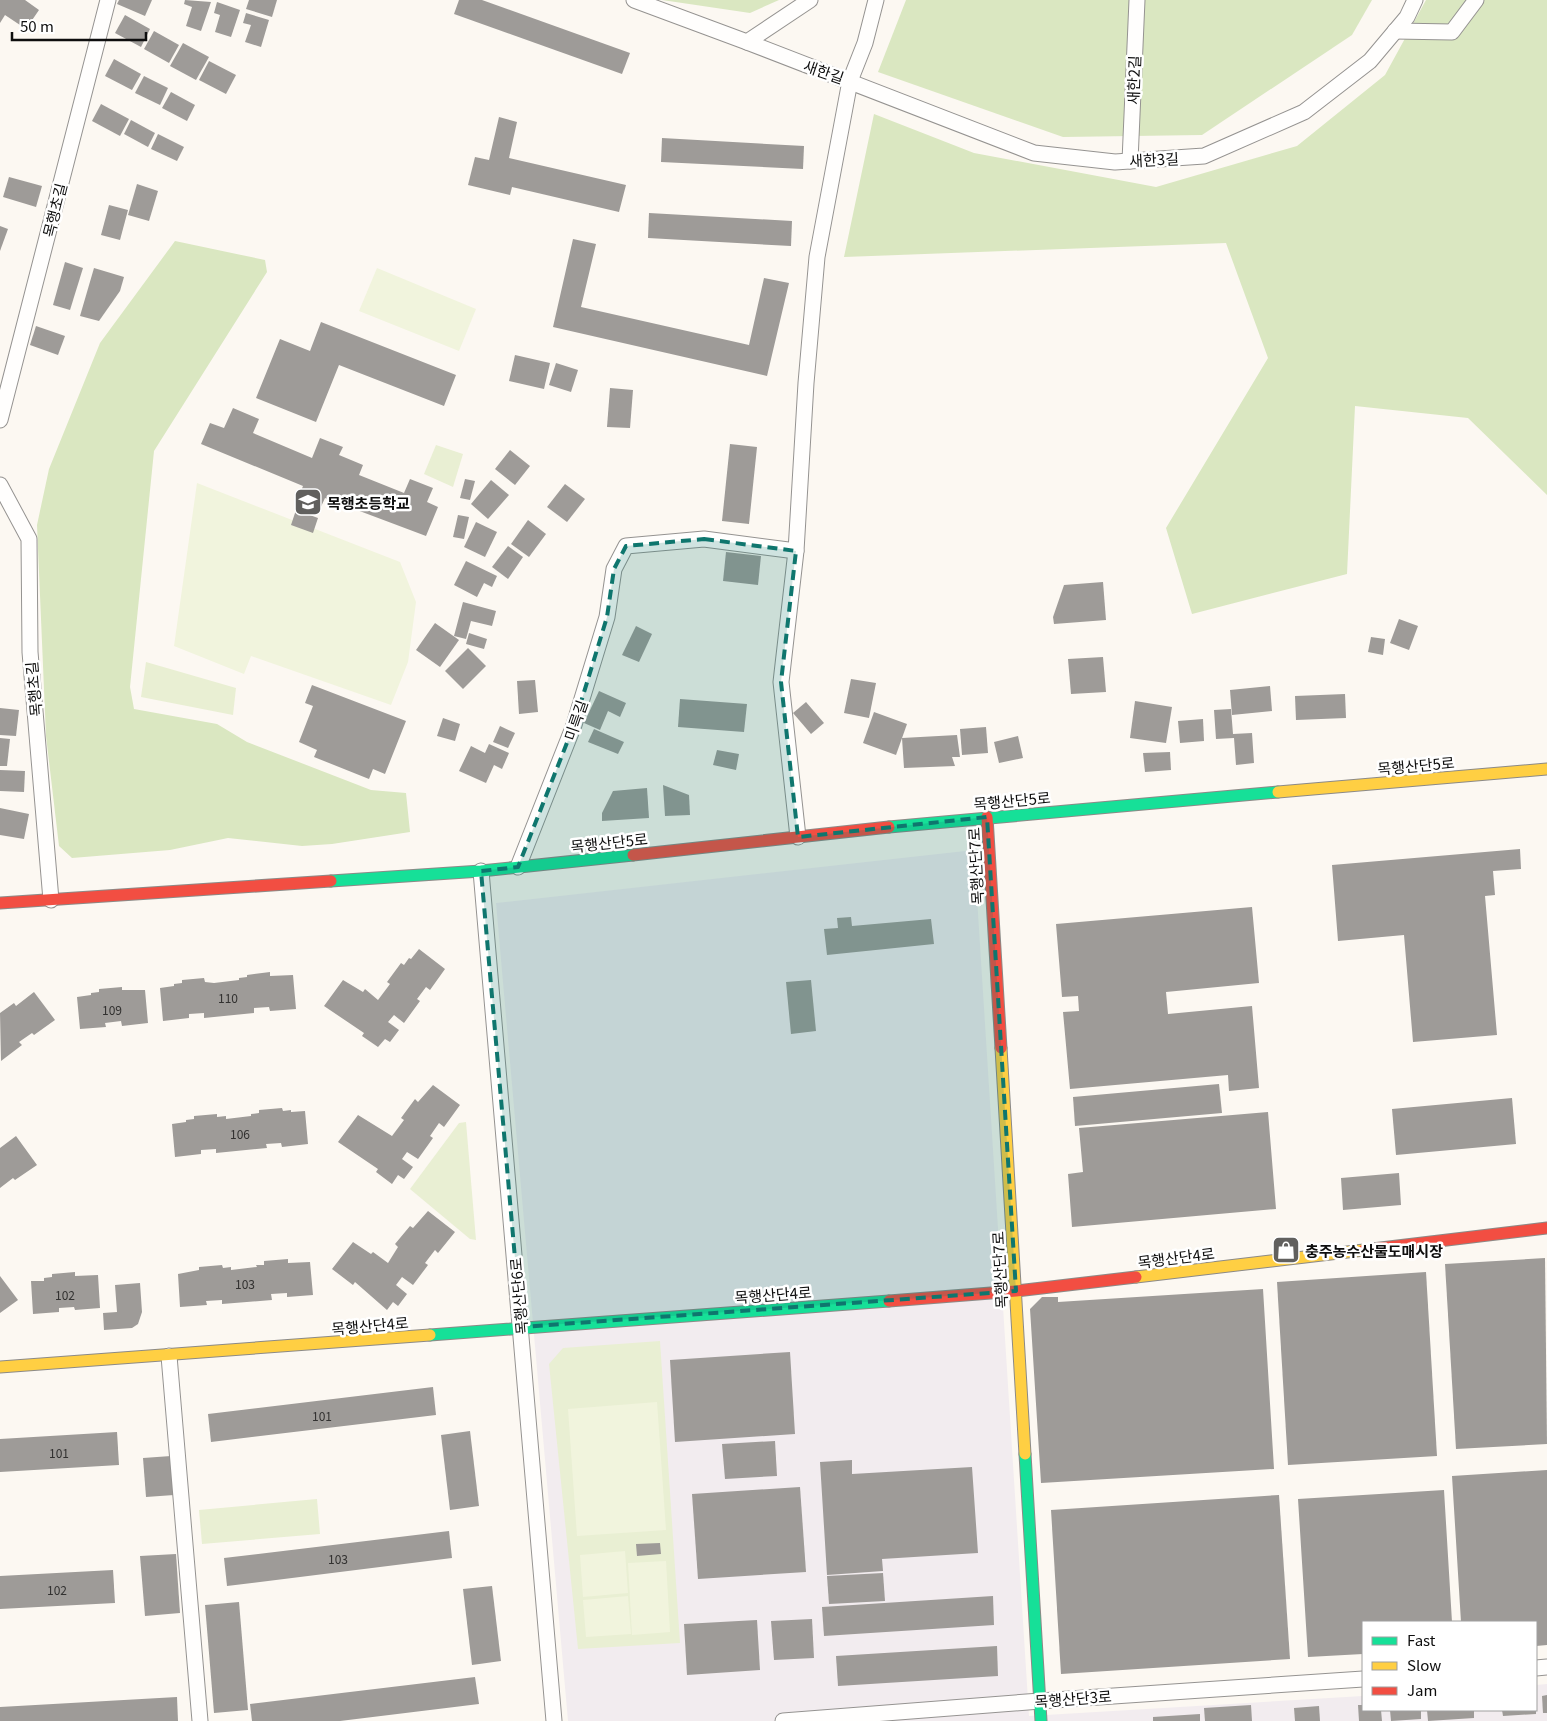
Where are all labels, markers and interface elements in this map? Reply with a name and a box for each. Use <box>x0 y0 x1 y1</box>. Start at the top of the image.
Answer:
scale bar <box>12 10 146 42</box>
text: 50 m <box>20 15 54 36</box>
street label: 새한길 <box>801 54 847 88</box>
street label: 새한2길 <box>1122 55 1144 105</box>
street label: 새한3길 <box>1129 147 1179 171</box>
street label: 목행초길 <box>37 181 71 239</box>
school or university icon: 목행초등학교 <box>293 487 323 517</box>
place label: 목행초등학교 <box>327 492 410 513</box>
street label: 목행초길 <box>20 661 46 717</box>
street label: 미륵길 <box>558 697 592 743</box>
street label: 목행산단5로 <box>1377 751 1455 779</box>
street label: 목행산단5로 <box>973 786 1051 814</box>
street label: 목행산단7로 <box>962 827 988 905</box>
street label: 목행산단5로 <box>569 828 649 856</box>
house number: 110 <box>218 989 238 1006</box>
house number: 109 <box>102 1001 122 1018</box>
house number: 106 <box>230 1125 250 1142</box>
street label: 목행산단7로 <box>986 1231 1012 1309</box>
shop icon: 충주농수산물도매시장 <box>1271 1235 1301 1265</box>
place label: 충주농수산물도매시장 <box>1305 1240 1443 1261</box>
street label: 목행산단4로 <box>1136 1242 1216 1272</box>
street label: 목행산단6로 <box>504 1257 532 1335</box>
house number: 103 <box>235 1275 255 1292</box>
street label: 목행산단4로 <box>734 1281 812 1307</box>
house number: 102 <box>55 1286 75 1303</box>
street label: 목행산단4로 <box>331 1311 409 1339</box>
house number: 101 <box>312 1407 332 1424</box>
house number: 101 <box>49 1444 69 1461</box>
house number: 103 <box>328 1550 348 1567</box>
house number: 102 <box>47 1581 67 1598</box>
legend <box>1362 1621 1537 1711</box>
text: Fast <box>1407 1629 1436 1650</box>
text: Slow <box>1407 1654 1441 1675</box>
text: Jam <box>1407 1679 1437 1700</box>
street label: 목행산단3로 <box>1034 1685 1112 1711</box>

